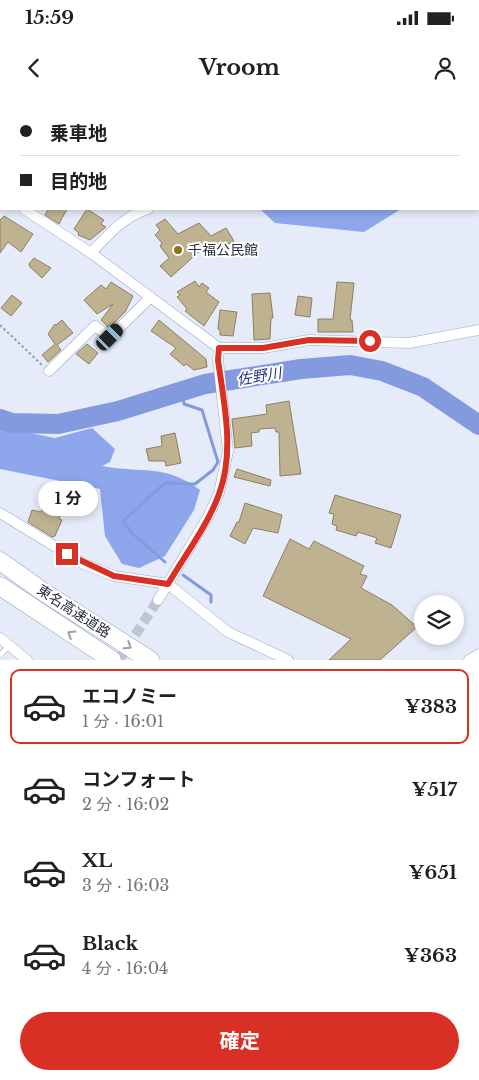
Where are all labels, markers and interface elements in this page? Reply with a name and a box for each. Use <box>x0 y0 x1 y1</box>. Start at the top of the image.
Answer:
text: 15:59 <box>25 6 74 29</box>
icon: back <box>20 54 48 82</box>
text: Vroom <box>199 54 280 81</box>
icon: person <box>431 54 459 82</box>
text: 乗車地 <box>50 122 107 145</box>
text: 目的地 <box>50 170 107 193</box>
place label: 千福公民館 <box>188 241 258 259</box>
marker: 千福公民館 <box>172 244 184 256</box>
car <box>94 321 125 353</box>
route start <box>359 330 381 352</box>
water label: 佐野川 <box>235 363 285 389</box>
callout: 1 分 <box>37 482 97 516</box>
text: 1 分 <box>54 488 82 508</box>
route end <box>56 543 78 565</box>
street label: 東名高速道路 <box>34 581 114 641</box>
map controls <box>414 595 464 645</box>
button: layers <box>414 595 464 645</box>
one-way arrow <box>67 631 76 640</box>
one-way arrow <box>122 640 131 649</box>
icon: car <box>22 684 67 729</box>
text: エコノミー <box>82 685 177 708</box>
text: ¥383 <box>405 695 457 718</box>
text: 1 分 · 16:01 <box>82 711 164 731</box>
icon: car <box>22 767 67 812</box>
text: コンフォート <box>82 768 195 791</box>
text: ¥517 <box>411 778 457 801</box>
text: 2 分 · 16:02 <box>82 794 169 814</box>
text: XL <box>82 849 112 872</box>
icon: car <box>22 850 67 895</box>
text: ¥651 <box>408 861 457 884</box>
text: 3 分 · 16:03 <box>82 875 169 895</box>
text: Black <box>82 932 138 955</box>
icon: car <box>22 933 67 978</box>
text: ¥363 <box>404 944 457 967</box>
text: 4 分 · 16:04 <box>82 958 168 978</box>
button: 確定 <box>20 1012 459 1070</box>

